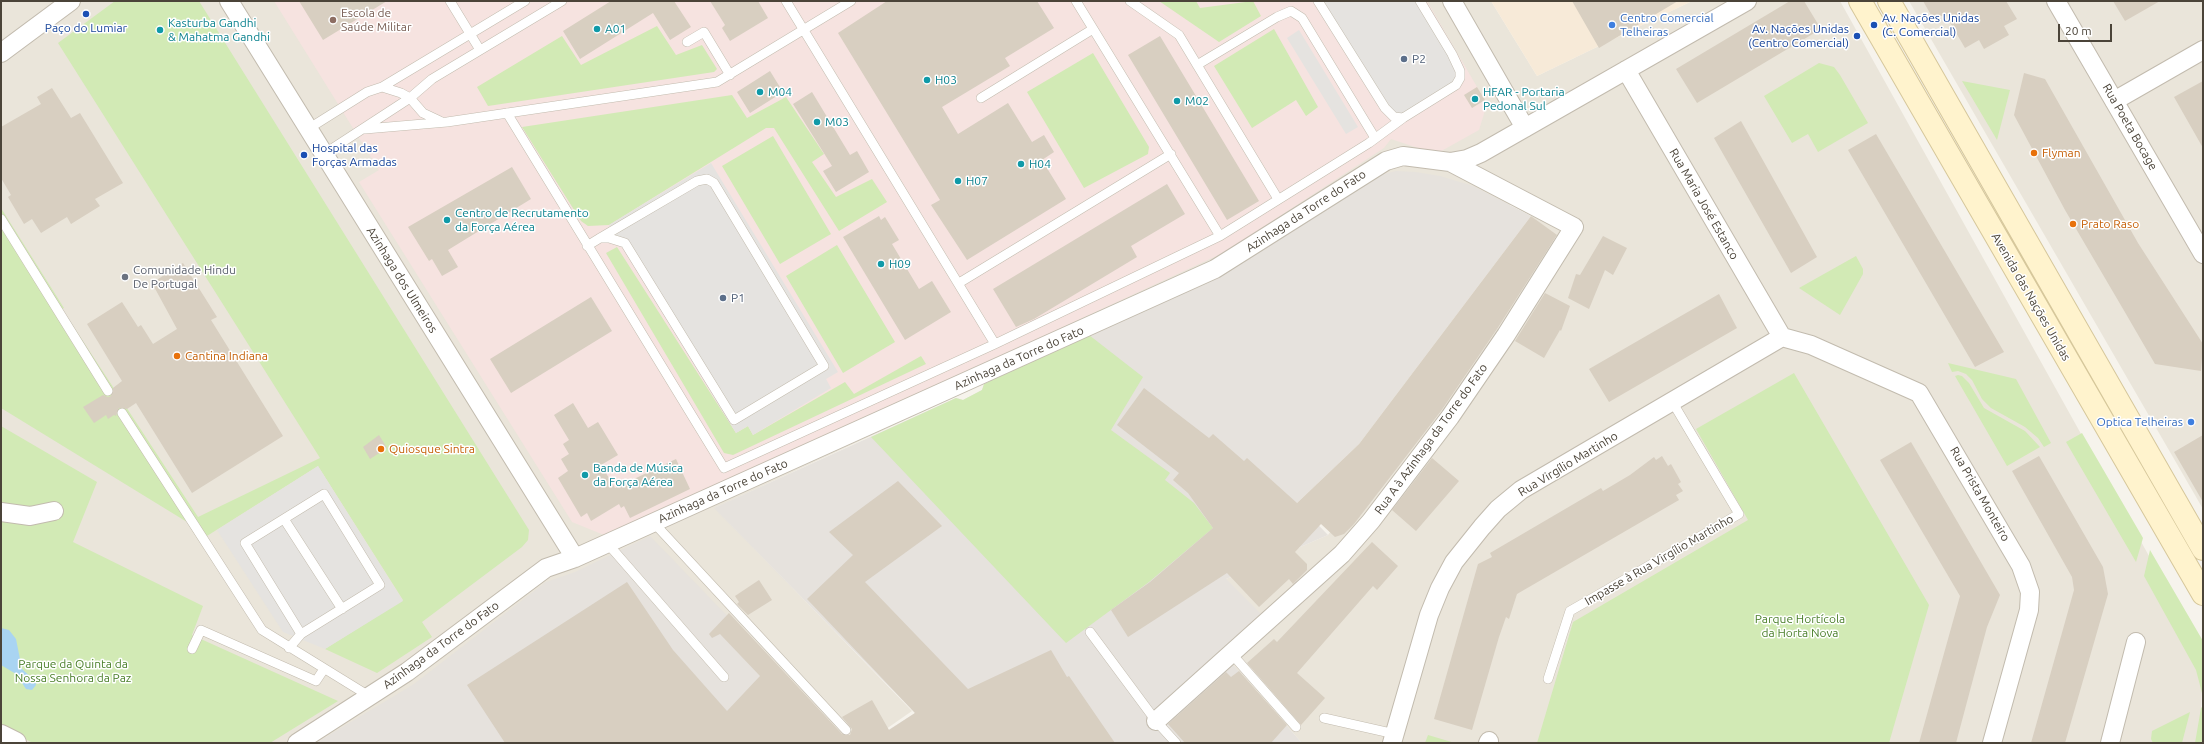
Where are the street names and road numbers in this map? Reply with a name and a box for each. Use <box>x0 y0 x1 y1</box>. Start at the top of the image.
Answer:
street label: Rua Poeta Bocage <box>2099 81 2161 173</box>
street label: Rua Maria José Estanco <box>1666 146 1742 262</box>
street label: Azinhaga da Torre do Fato <box>1243 167 1369 255</box>
street label: Azinhaga dos Ulmeiros <box>364 224 440 336</box>
street label: Avenida das Nações Unidas <box>1988 231 2074 363</box>
street label: Azinhaga da Torre do Fato <box>952 323 1086 393</box>
street label: Rua A à Azinhaga da Torre do Fato <box>1371 361 1491 517</box>
street label: Rua Virgílio Martinho <box>1516 429 1620 499</box>
street label: Rua Prista Monteiro <box>1947 444 2013 544</box>
street label: Azinhaga da Torre do Fato <box>656 456 790 526</box>
street label: Impasse à Rua Virgílio Martinho <box>1582 511 1736 609</box>
street label: Azinhaga da Torre do Fato <box>380 598 502 692</box>

